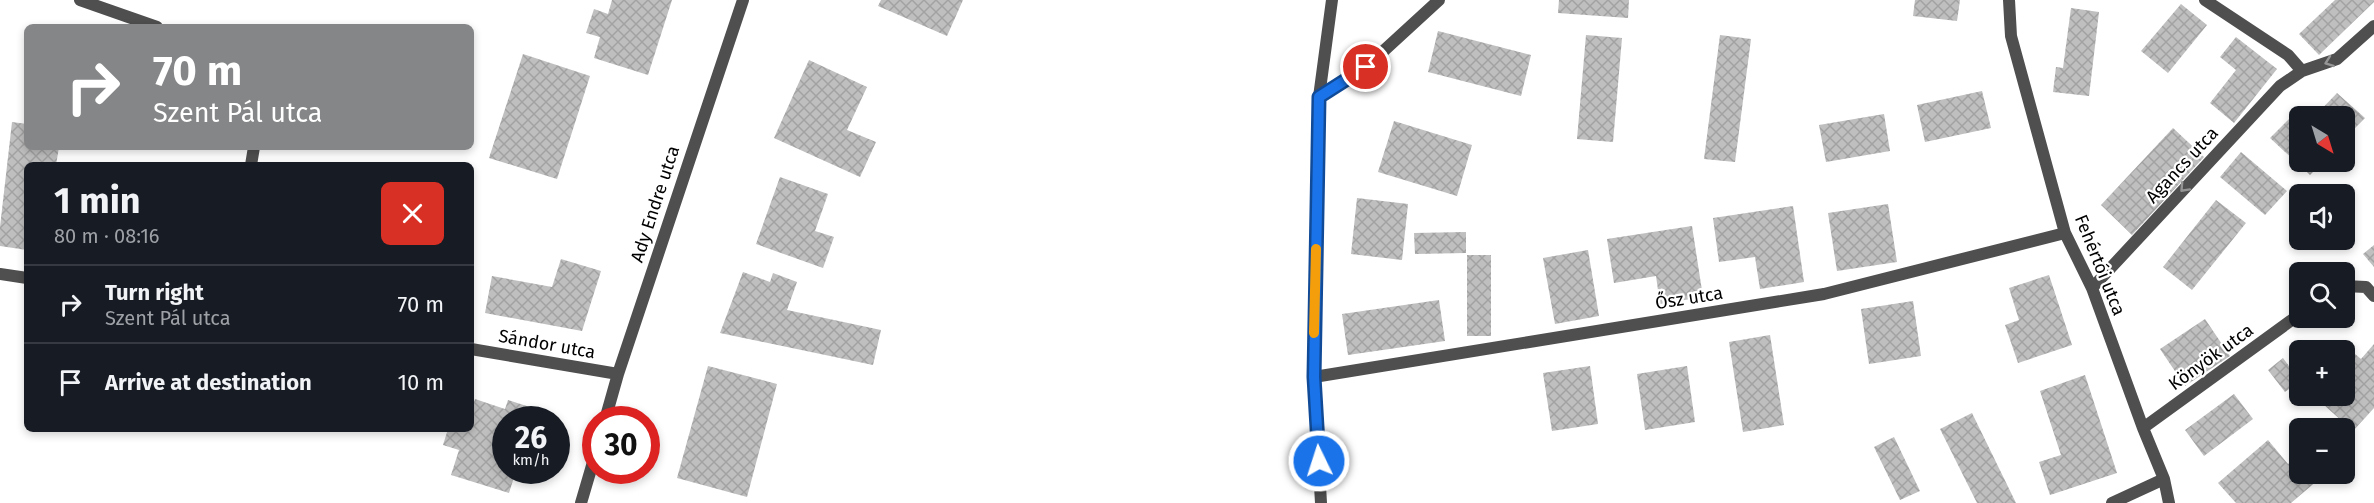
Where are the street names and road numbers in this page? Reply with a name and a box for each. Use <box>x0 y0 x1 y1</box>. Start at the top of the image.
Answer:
street label: Agancs utca <box>2141 122 2223 208</box>
street label: Ady Endre utca <box>626 143 684 265</box>
street label: Fehértói utca <box>2070 211 2130 319</box>
street label: Ősz utca <box>1653 281 1725 314</box>
street label: Könyök utca <box>2164 319 2258 395</box>
street label: Sándor utca <box>497 325 597 363</box>

